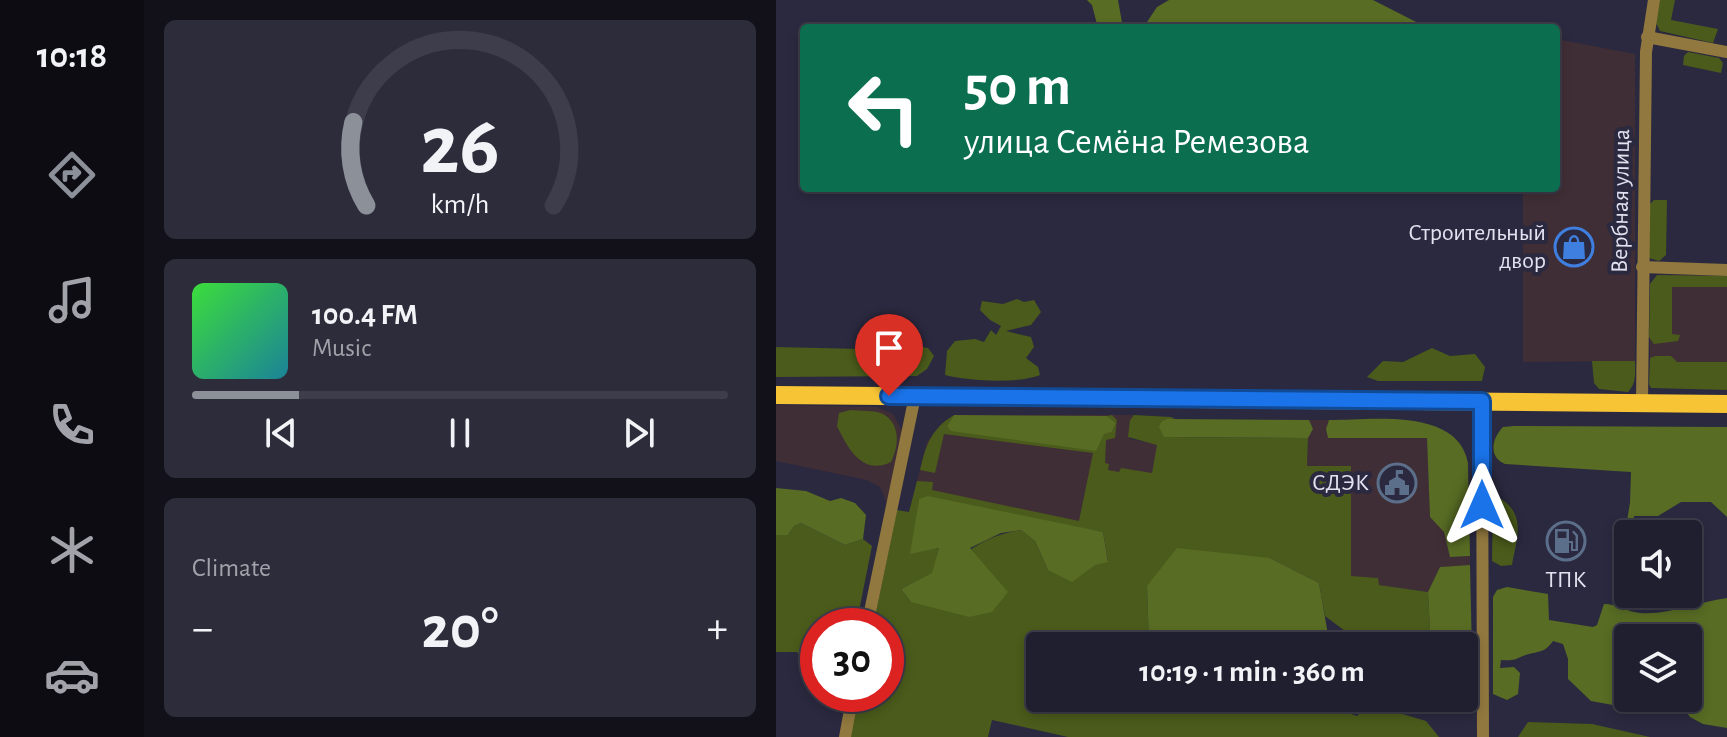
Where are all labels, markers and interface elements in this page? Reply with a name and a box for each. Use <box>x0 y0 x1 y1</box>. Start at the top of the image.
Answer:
text: 10:18 <box>37 38 107 74</box>
icon: left <box>832 56 936 160</box>
text: 50 m <box>964 59 1071 115</box>
text: 26 <box>420 104 500 188</box>
text: улица Семёна Ремезова <box>964 124 1310 160</box>
street label: Вербная улица <box>1608 129 1634 273</box>
icon: directions <box>44 147 100 203</box>
text: km/h <box>431 190 489 219</box>
place label: Строительный двор <box>1408 221 1546 273</box>
shop icon: Строительный двор <box>1553 226 1595 268</box>
icon: music <box>44 272 100 328</box>
text: 100.4 FM <box>312 300 418 330</box>
pin <box>855 314 923 396</box>
icon: arrive <box>867 326 911 370</box>
text: Music <box>312 335 371 361</box>
icon: phone <box>44 397 100 453</box>
icon: previous <box>259 411 303 455</box>
icon: pause <box>438 411 482 455</box>
icon: next <box>617 411 661 455</box>
public building icon: СДЭК <box>1376 462 1418 504</box>
position arrow <box>1440 463 1524 547</box>
place label: СДЭК <box>1312 471 1369 495</box>
fuel station icon: ТПК <box>1545 520 1587 562</box>
map controls <box>1614 520 1702 712</box>
button: sound <box>1614 520 1702 608</box>
icon: climate <box>44 522 100 578</box>
text: Climate <box>192 555 271 581</box>
place label: ТПК <box>1545 568 1587 592</box>
text: 20° <box>421 599 499 659</box>
text: − <box>192 607 213 651</box>
text: + <box>707 607 728 651</box>
speed limit sign: 30 <box>800 608 904 712</box>
button: layers <box>1614 624 1702 712</box>
icon: car <box>44 647 100 703</box>
text: 10:19 · 1 min · 360 m <box>1139 657 1365 687</box>

